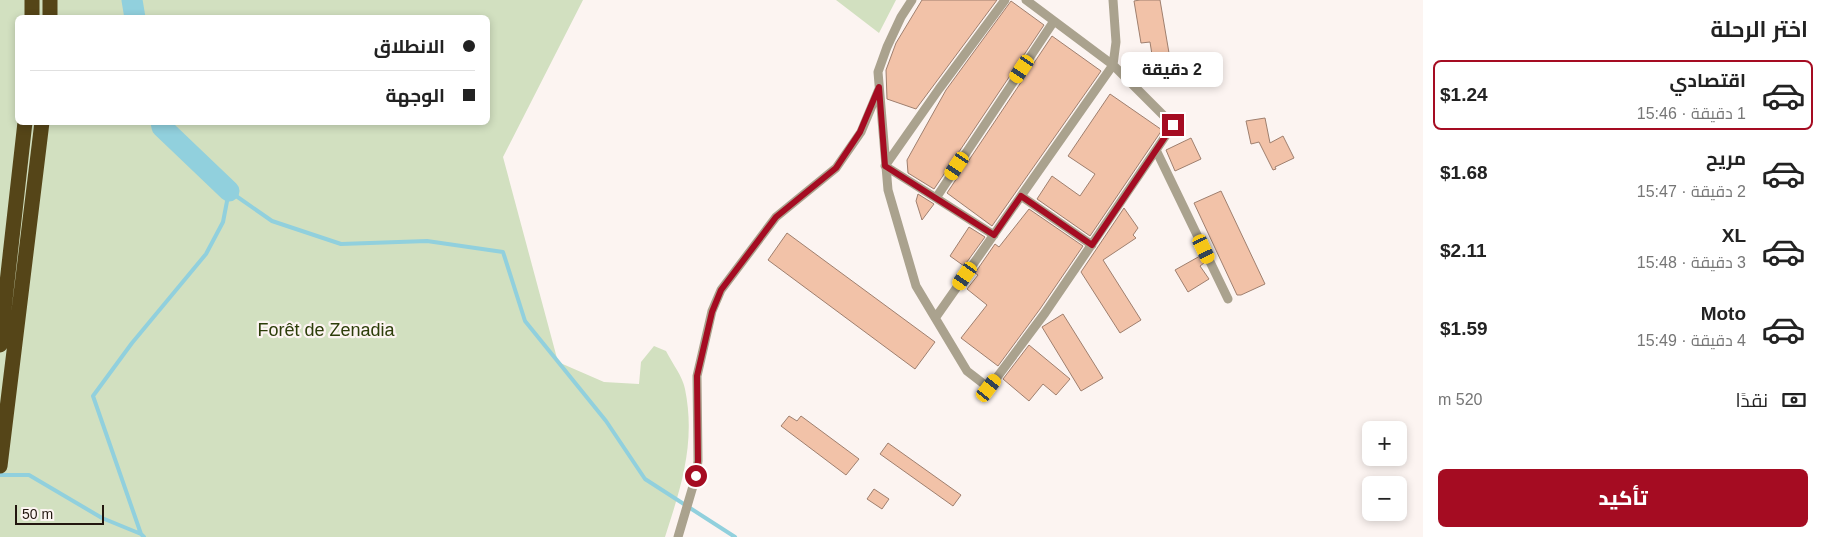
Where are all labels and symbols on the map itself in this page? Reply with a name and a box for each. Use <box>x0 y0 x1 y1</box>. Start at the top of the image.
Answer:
car <box>1007 52 1036 86</box>
callout: 2 دقيقة <box>1122 52 1224 88</box>
route end <box>1162 114 1184 136</box>
car <box>942 149 971 183</box>
car <box>1190 232 1217 266</box>
car <box>950 259 979 293</box>
park label: Forêt de Zenadia <box>257 320 396 340</box>
car <box>973 372 1004 404</box>
route start <box>685 465 707 487</box>
scale bar <box>15 502 104 525</box>

